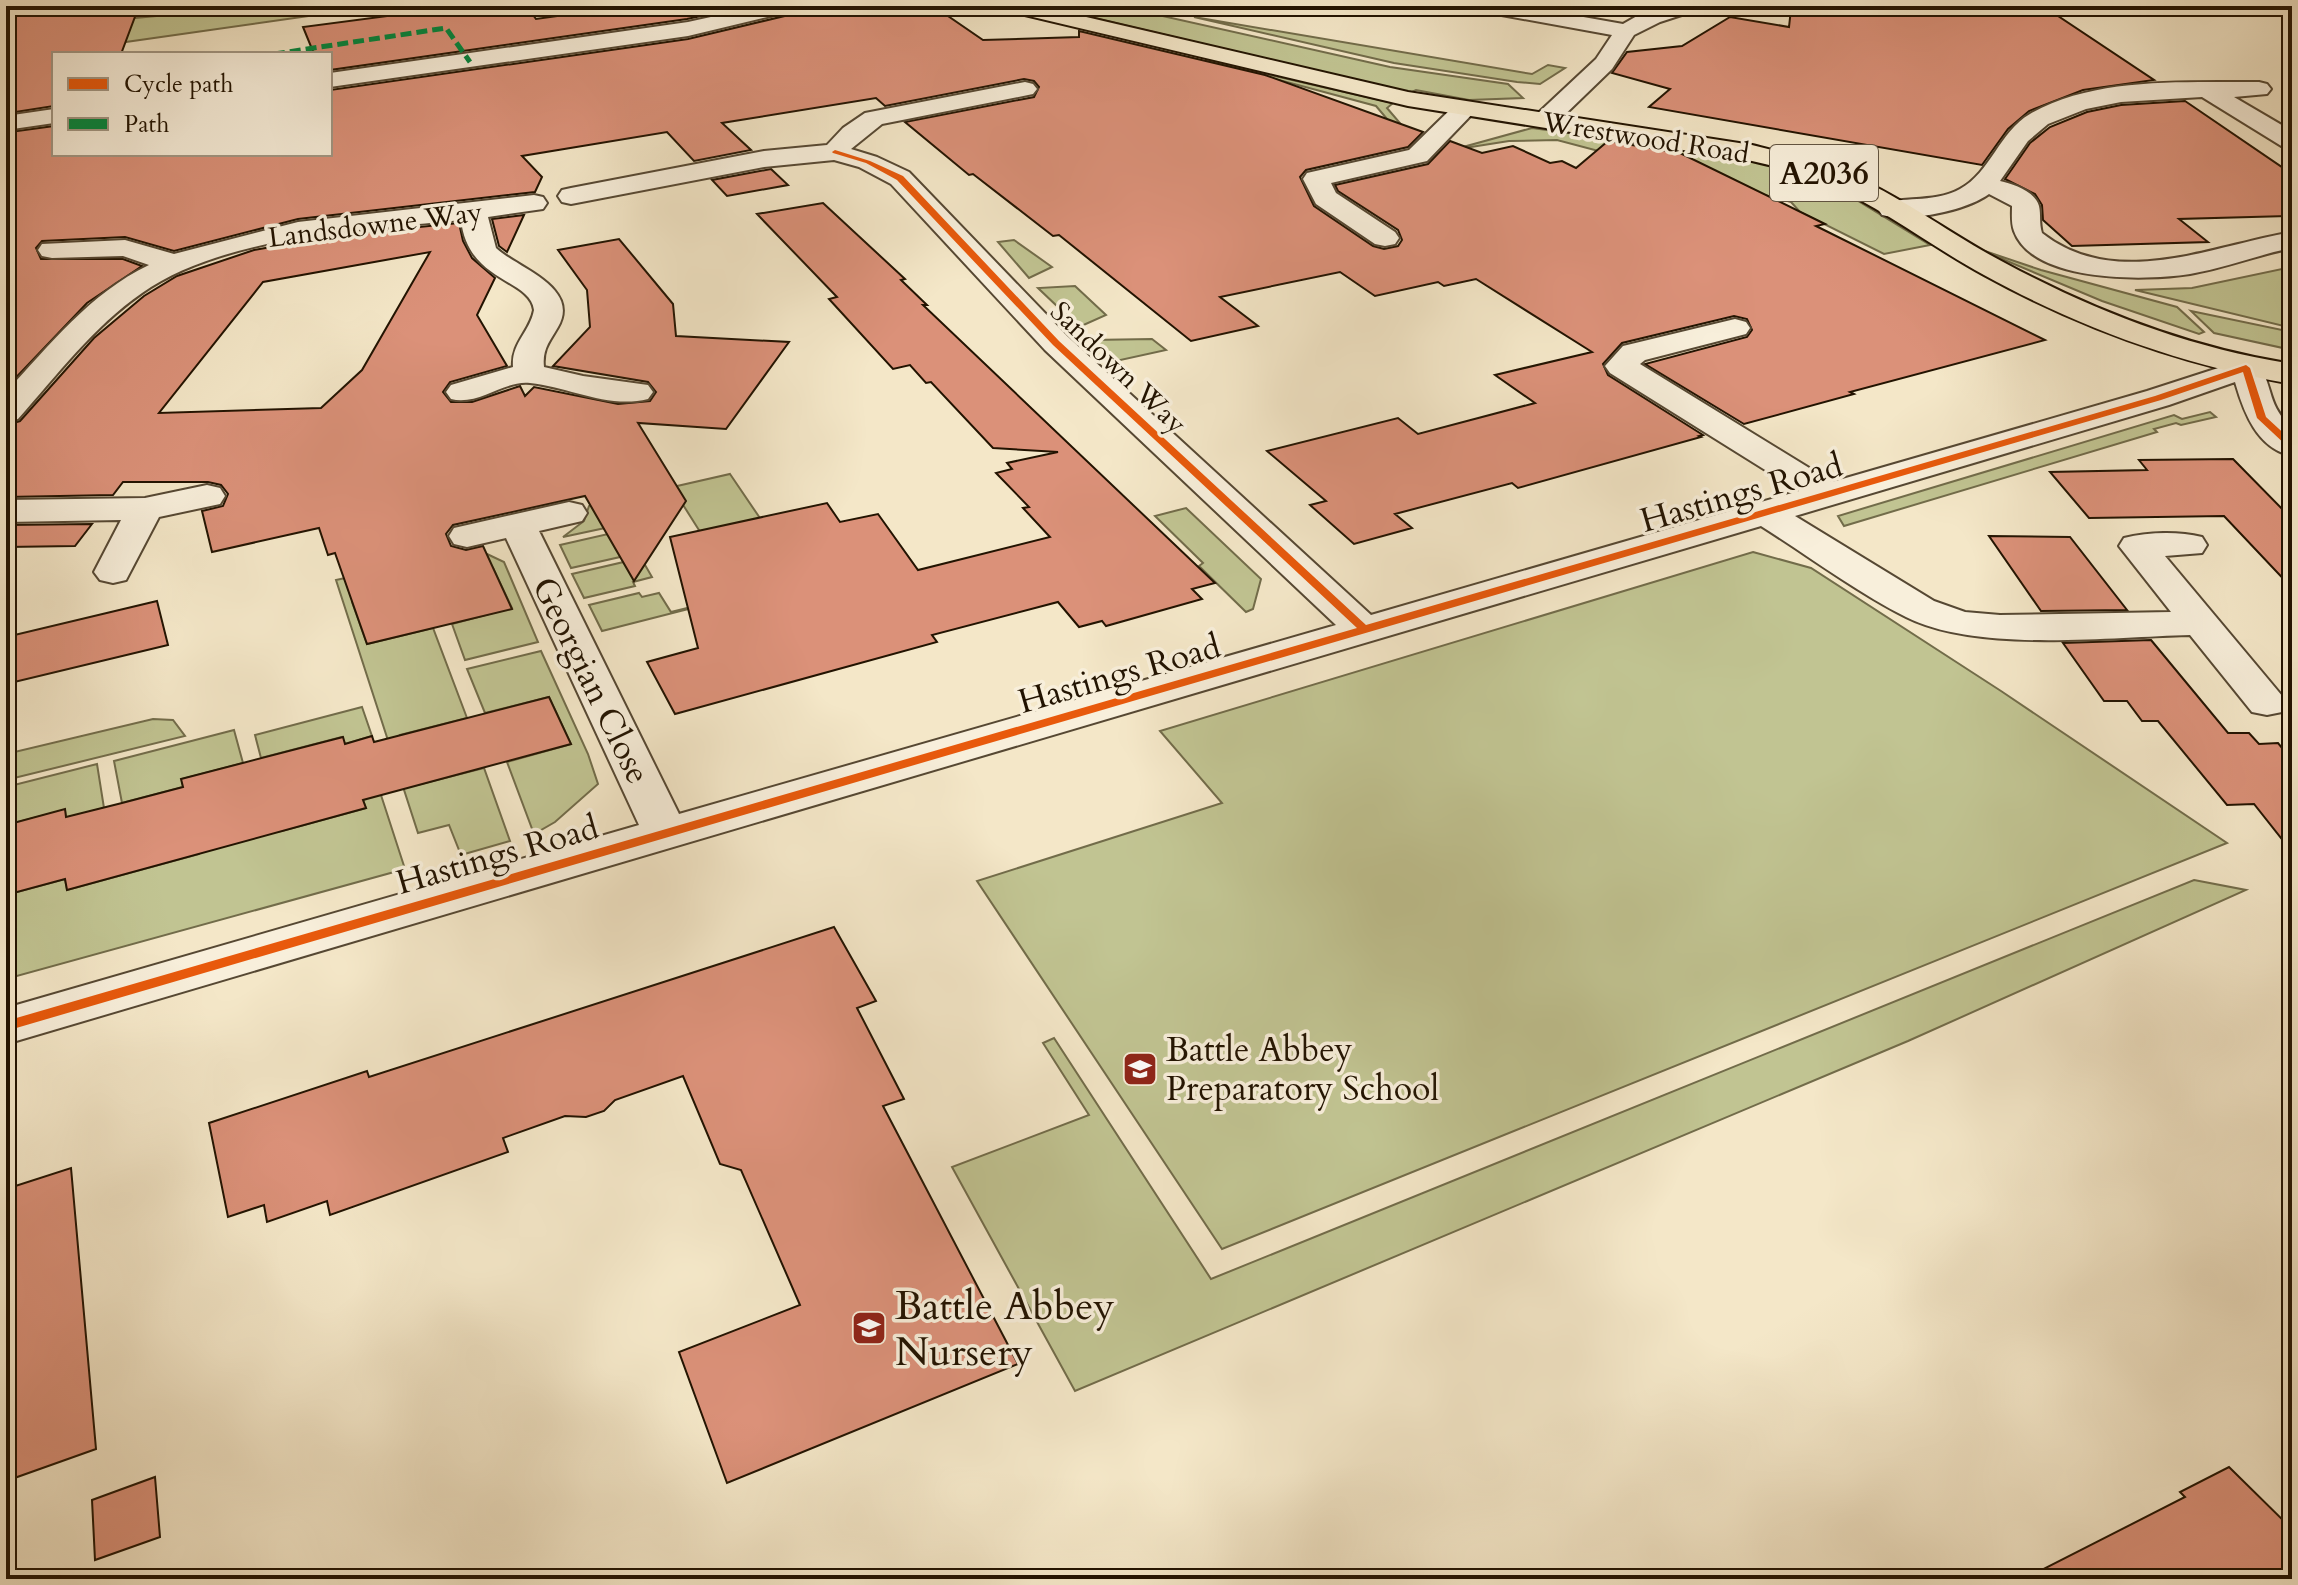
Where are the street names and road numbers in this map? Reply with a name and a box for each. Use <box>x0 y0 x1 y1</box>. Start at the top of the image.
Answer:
street label: Wrestwood Road <box>1539 103 1752 173</box>
road number: A2036 <box>1770 145 1878 201</box>
street label: Landsdowne Way <box>266 193 485 257</box>
street label: Sandown Way <box>1042 293 1195 443</box>
street label: Hastings Road <box>1635 442 1848 544</box>
street label: Georgian Close <box>521 569 661 792</box>
street label: Hastings Road <box>1013 623 1226 725</box>
street label: Hastings Road <box>391 804 604 906</box>

